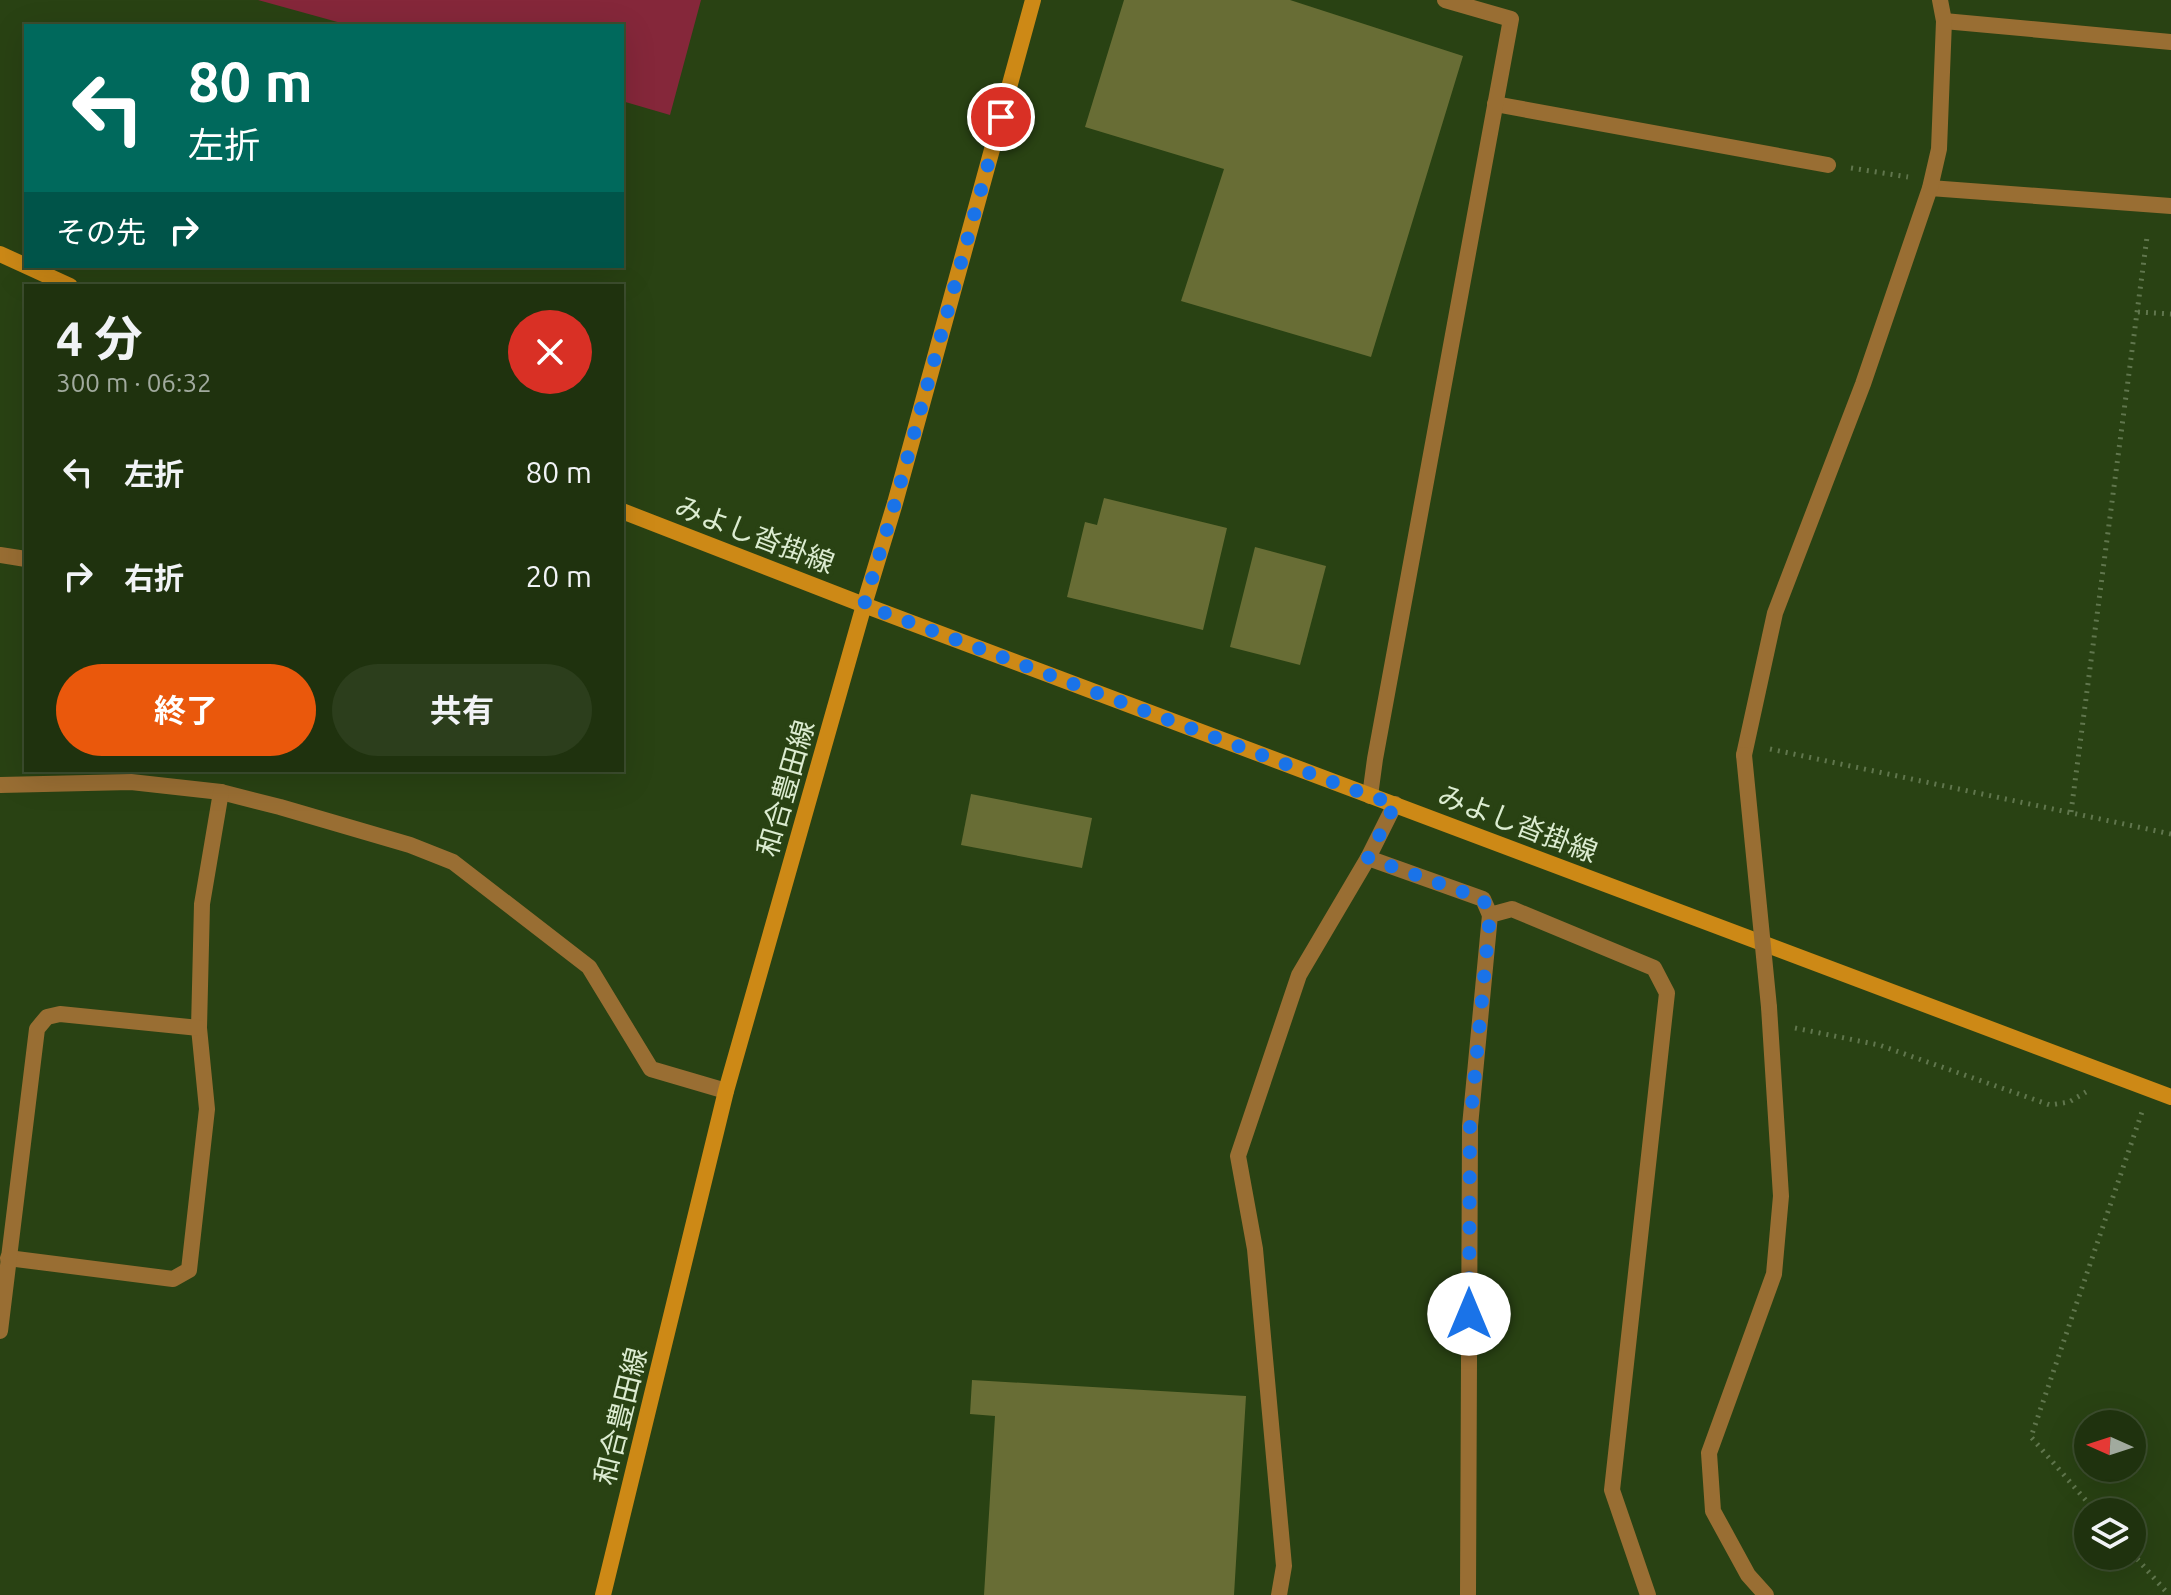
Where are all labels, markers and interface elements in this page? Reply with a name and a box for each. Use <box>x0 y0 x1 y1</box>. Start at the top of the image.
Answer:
text: 80 m <box>188 50 313 113</box>
icon: left <box>56 56 160 160</box>
pin <box>967 83 1035 151</box>
icon: arrive <box>979 95 1023 139</box>
text: 左折 <box>188 124 260 165</box>
icon: right <box>162 208 206 252</box>
text: その先 <box>56 215 146 249</box>
button: close <box>508 310 592 394</box>
text: 4 分 <box>56 311 142 365</box>
text: 300 m · 06:32 <box>56 368 212 397</box>
icon: left <box>56 450 100 494</box>
text: 80 m <box>525 455 592 489</box>
text: 左折 <box>124 457 184 491</box>
street label: みよし沓掛線 <box>671 489 839 579</box>
icon: right <box>56 554 100 598</box>
text: 20 m <box>525 559 592 593</box>
text: 右折 <box>124 561 184 595</box>
button: 終了 <box>56 664 316 756</box>
button: 共有 <box>332 664 592 756</box>
street label: 和合豊田線 <box>751 716 819 860</box>
street label: みよし沓掛線 <box>1434 778 1602 868</box>
position arrow <box>1427 1272 1511 1356</box>
street label: 和合豊田線 <box>588 1344 652 1488</box>
north arrow <box>2074 1410 2146 1482</box>
map controls <box>2074 1410 2146 1570</box>
button: layers <box>2074 1498 2146 1570</box>

